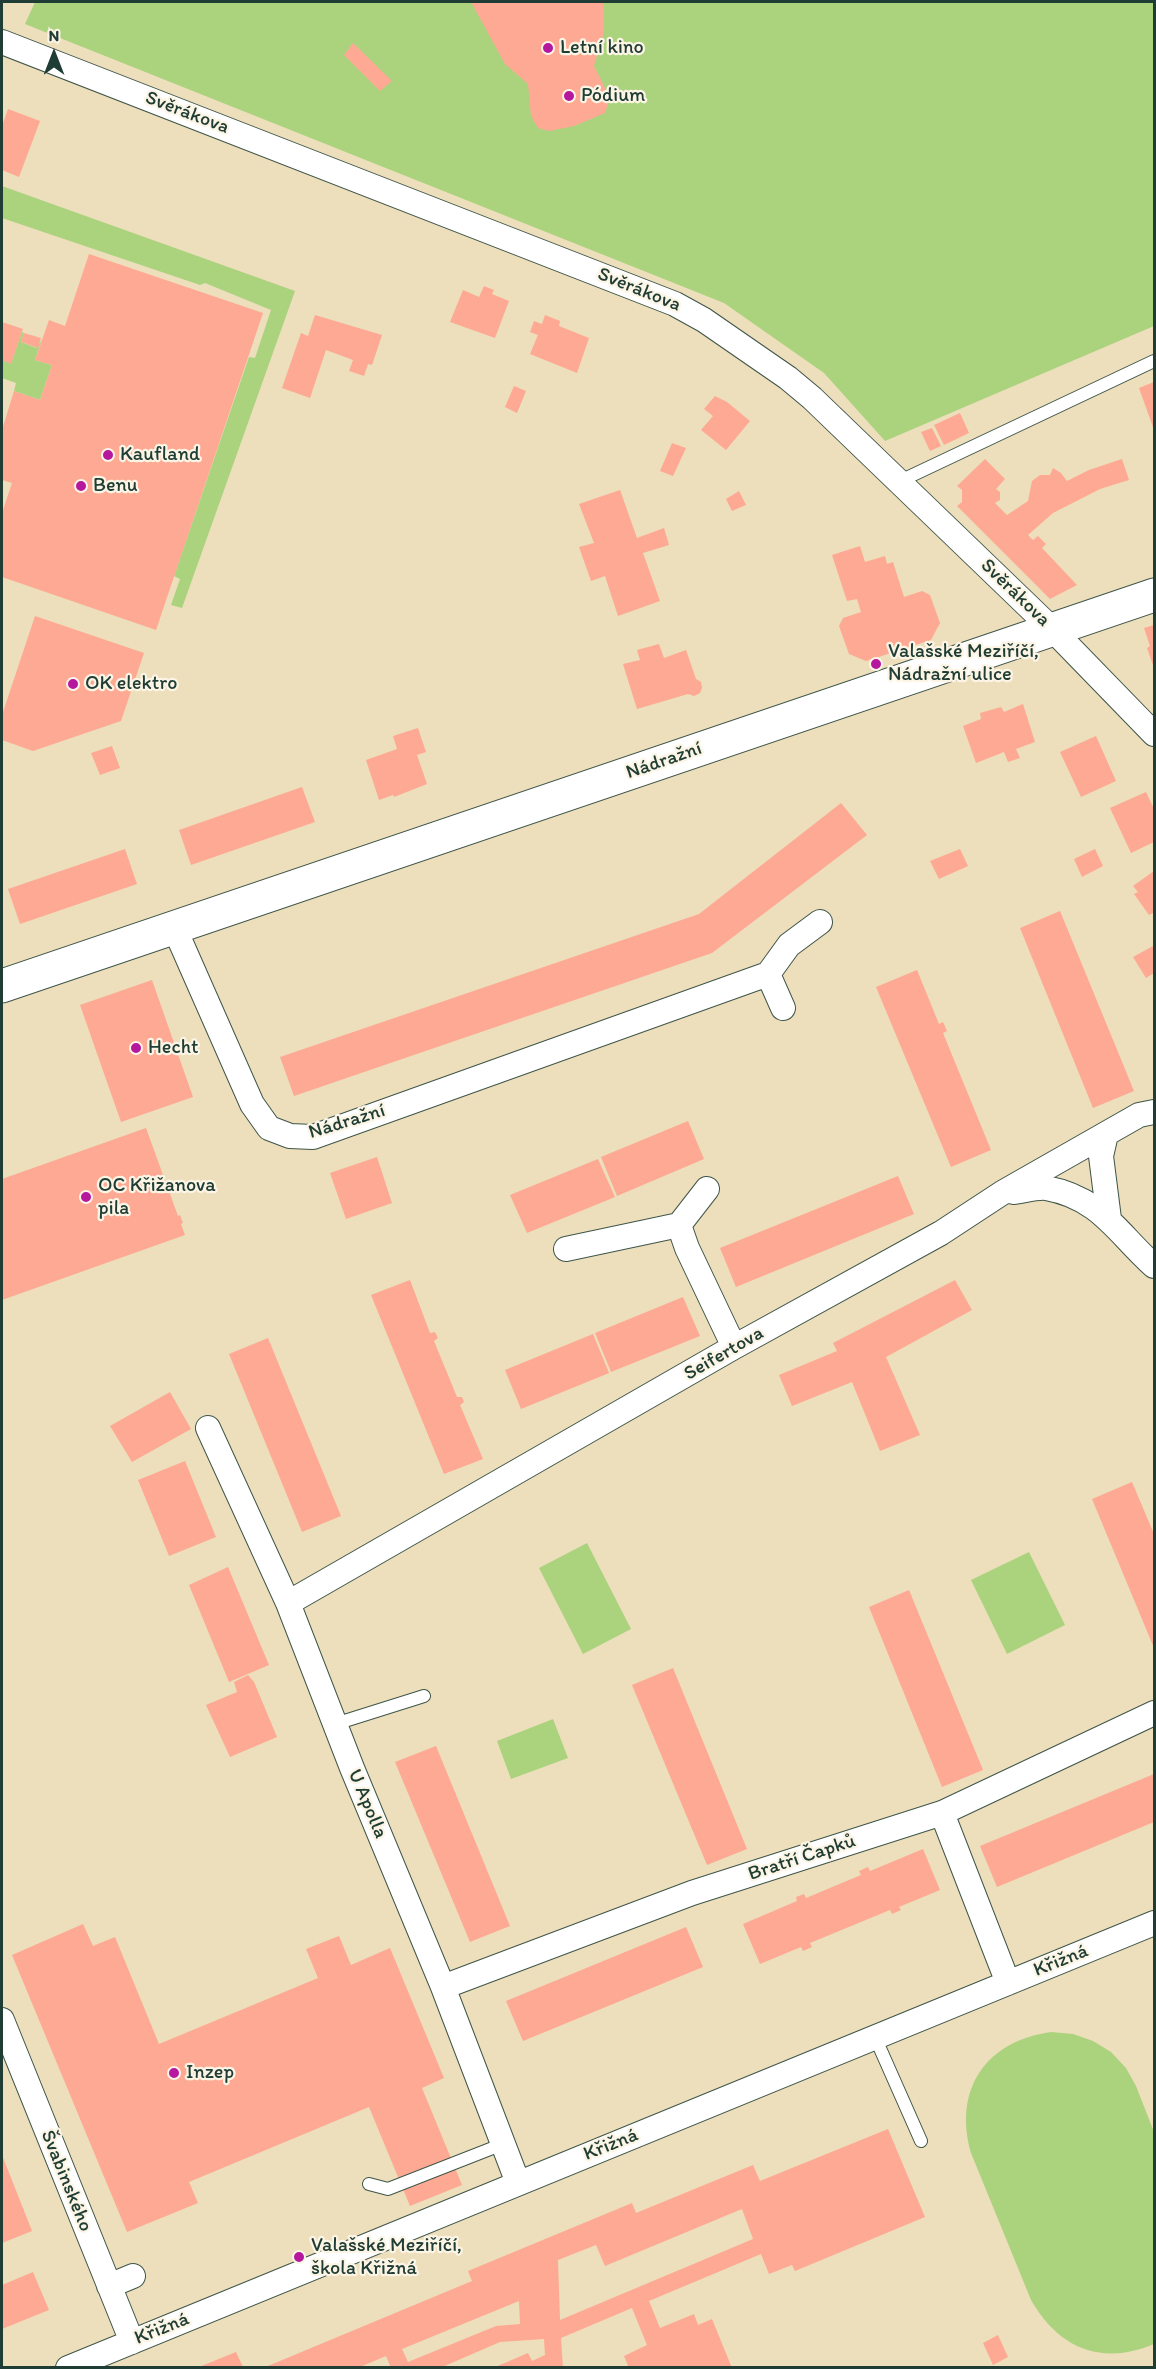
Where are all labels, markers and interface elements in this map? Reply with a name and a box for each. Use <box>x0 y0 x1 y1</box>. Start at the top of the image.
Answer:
north arrow <box>24 24 84 84</box>
text: N <box>49 26 59 45</box>
place label: Letní kino <box>560 36 644 60</box>
marker: Letní kino <box>541 41 555 55</box>
place label: Pódium <box>581 84 645 108</box>
street label: Svěrákova <box>142 86 232 140</box>
marker: Pódium <box>562 89 576 103</box>
street label: Svěrákova <box>594 262 684 318</box>
place label: Kaufland <box>120 443 200 467</box>
marker: Kaufland <box>101 448 115 462</box>
place label: Benu <box>93 474 138 498</box>
marker: Benu <box>74 479 88 493</box>
street label: Svěrákova <box>975 554 1055 632</box>
place label: Valašské Meziříčí, Nádražní ulice <box>888 640 1039 687</box>
marker: Valašské Meziříčí, Nádražní ulice <box>869 657 883 671</box>
place label: OK elektro <box>85 672 177 696</box>
marker: OK elektro <box>66 677 80 691</box>
street label: Nádražní <box>623 737 705 785</box>
place label: Hecht <box>148 1036 198 1060</box>
marker: Hecht <box>129 1041 143 1055</box>
street label: Nádražní <box>306 1099 388 1145</box>
place label: OC Křižanova pila <box>98 1174 216 1221</box>
marker: OC Křižanova pila <box>79 1190 93 1204</box>
street label: Seifertova <box>680 1322 768 1386</box>
street label: U Apolla <box>342 1766 392 1842</box>
street label: Bratří Čapků <box>745 1829 859 1887</box>
street label: Křižná <box>1030 1939 1092 1983</box>
place label: Inzep <box>186 2061 234 2085</box>
marker: Inzep <box>167 2066 181 2080</box>
street label: Křižná <box>580 2123 642 2167</box>
street label: Švabinského <box>35 2127 97 2235</box>
place label: Valašské Meziříčí, škola Křižná <box>311 2234 462 2281</box>
marker: Valašské Meziříčí, škola Křižná <box>292 2250 306 2264</box>
street label: Křižná <box>131 2307 193 2351</box>

